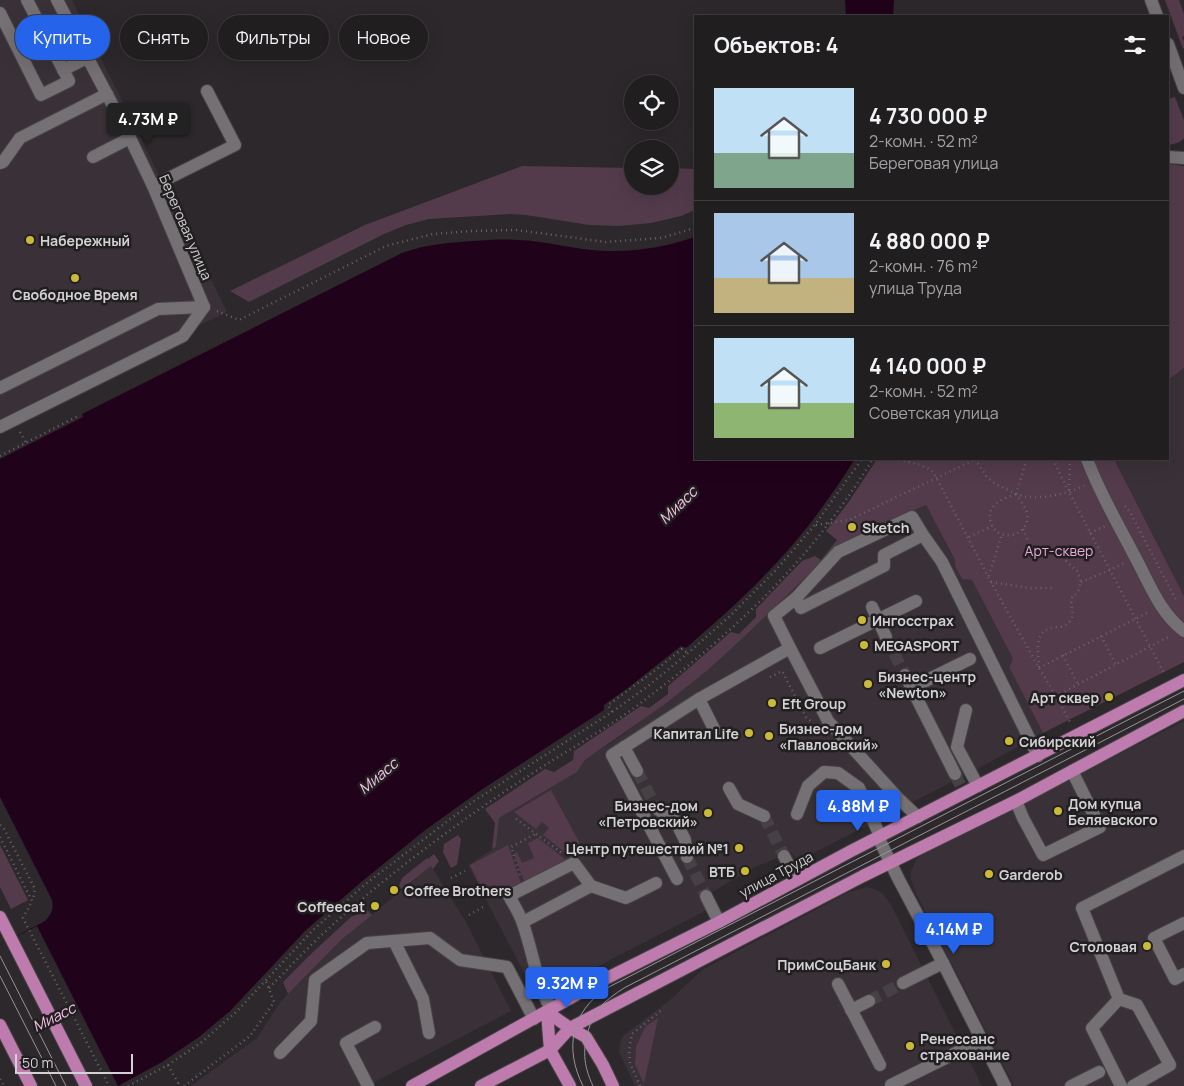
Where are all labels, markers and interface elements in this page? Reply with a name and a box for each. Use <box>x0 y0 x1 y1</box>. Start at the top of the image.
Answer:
chip: Купить <box>15 15 110 60</box>
chip: Снять <box>120 15 208 60</box>
chip: Фильтры <box>218 15 329 60</box>
chip: Новое <box>339 15 428 60</box>
text: Объектов: 4 <box>714 31 839 59</box>
icon: filters <box>1121 31 1149 59</box>
map controls <box>624 75 679 195</box>
button: locate <box>624 75 679 130</box>
pin: 4.73M ₽ <box>102 102 194 145</box>
text: 4 730 000 ₽ <box>869 102 987 130</box>
text: 4.73M ₽ <box>118 108 178 130</box>
icon: home <box>754 108 814 168</box>
text: 2-комн. · 52 m² <box>869 130 978 152</box>
button: layers <box>624 140 679 195</box>
text: Береговая улица <box>869 152 998 174</box>
street label: Береговая улица <box>155 171 217 283</box>
text: 4 880 000 ₽ <box>869 227 990 255</box>
place label: Набережный <box>40 231 130 250</box>
icon: home <box>754 233 814 293</box>
marker: Набережный <box>24 234 36 246</box>
text: 2-комн. · 76 m² <box>869 255 978 277</box>
marker: Свободное Время <box>69 272 81 284</box>
text: улица Труда <box>869 277 962 299</box>
place label: Свободное Время <box>12 285 138 304</box>
text: 4 140 000 ₽ <box>869 352 986 380</box>
icon: home <box>754 358 814 418</box>
text: 2-комн. · 52 m² <box>869 380 978 402</box>
text: Советская улица <box>869 402 999 424</box>
water label: Миасс <box>654 480 703 528</box>
place label: Sketch <box>862 518 910 537</box>
marker: Sketch <box>846 521 858 533</box>
park label: Арт-сквер <box>1025 541 1093 560</box>
place label: Ингосстрах <box>872 611 954 630</box>
marker: Ингосстрах <box>856 614 868 626</box>
place label: MEGASPORT <box>874 636 960 655</box>
marker: MEGASPORT <box>858 639 870 651</box>
place label: Бизнес-центр «Newton» <box>878 667 977 702</box>
marker: Бизнес-центр «Newton» <box>862 678 874 690</box>
place label: Арт сквер <box>1030 688 1099 707</box>
marker: Арт сквер <box>1103 691 1115 703</box>
place label: Eft Group <box>782 694 846 713</box>
marker: Eft Group <box>766 697 778 709</box>
place label: Бизнес-дом «Павловский» <box>779 719 879 754</box>
place label: Капитал Life <box>653 724 739 743</box>
marker: Капитал Life <box>743 727 755 739</box>
marker: Бизнес-дом «Павловский» <box>763 730 775 742</box>
place label: Сибирский <box>1019 732 1096 751</box>
marker: Сибирский <box>1003 735 1015 747</box>
water label: Миасс <box>354 752 404 799</box>
pin: 4.88M ₽ <box>812 790 904 832</box>
place label: Дом купца Беляевского <box>1068 794 1158 829</box>
text: 4.88M ₽ <box>827 795 889 817</box>
place label: Бизнес-дом «Петровский» <box>598 796 698 831</box>
marker: Дом купца Беляевского <box>1052 805 1064 817</box>
marker: Бизнес-дом «Петровский» <box>702 807 714 819</box>
place label: Центр путешествий №1 <box>566 839 729 858</box>
marker: Центр путешествий №1 <box>733 842 745 854</box>
street label: улица Труда <box>736 847 816 901</box>
place label: ВТБ <box>709 862 735 881</box>
marker: ВТБ <box>739 865 751 877</box>
place label: Garderob <box>999 865 1063 884</box>
marker: Garderob <box>983 868 995 880</box>
place label: Coffee Brothers <box>404 881 512 900</box>
marker: Coffee Brothers <box>388 884 400 896</box>
place label: Coffeecat <box>297 897 365 916</box>
marker: Coffeecat <box>369 900 381 912</box>
pin: 4.14M ₽ <box>908 912 1000 955</box>
text: 4.14M ₽ <box>926 918 982 940</box>
place label: Столовая <box>1070 937 1137 956</box>
marker: Столовая <box>1141 940 1153 952</box>
place label: ПримСоцБанк <box>777 955 876 974</box>
marker: ПримСоцБанк <box>880 958 892 970</box>
pin: 9.32M ₽ <box>521 966 613 1009</box>
text: 9.32M ₽ <box>536 972 598 994</box>
water label: Миасс <box>29 996 81 1037</box>
place label: Ренессанс страхование <box>920 1029 1010 1064</box>
marker: Ренессанс страхование <box>904 1040 916 1052</box>
scale bar <box>15 1051 132 1074</box>
text: 50 m <box>22 1053 53 1072</box>

